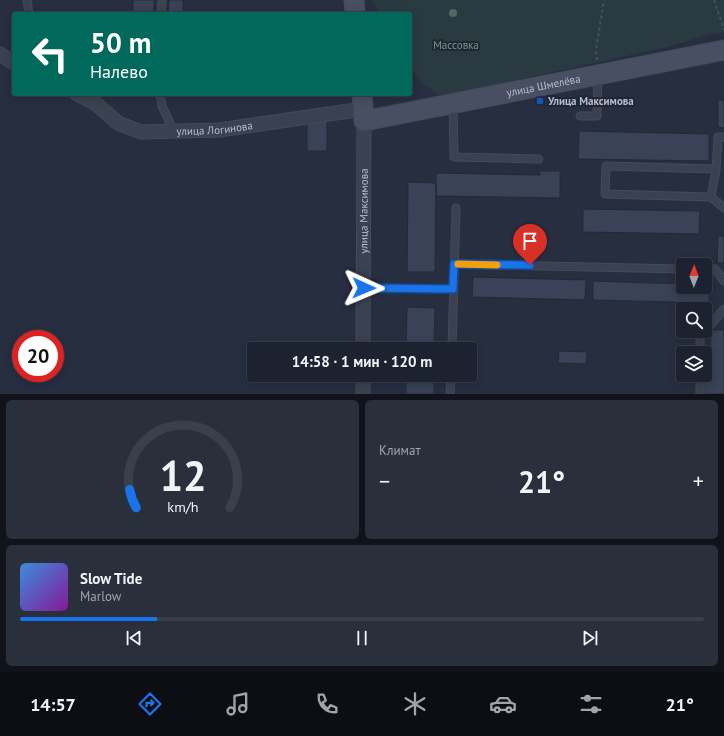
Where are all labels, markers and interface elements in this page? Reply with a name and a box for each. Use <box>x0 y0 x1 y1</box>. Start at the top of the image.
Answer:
text: 50 m <box>90 24 151 61</box>
icon: left <box>24 28 76 80</box>
park label: Массовка <box>433 38 479 52</box>
text: Налево <box>90 60 148 83</box>
street label: улица Шмелёва <box>505 71 582 100</box>
place label: Улица Максимова <box>547 94 634 108</box>
marker: Улица Максимова <box>535 96 545 106</box>
street label: улица Логинова <box>176 118 254 138</box>
street label: улица Максимова <box>356 168 371 254</box>
pin <box>513 224 547 265</box>
icon: arrive <box>519 230 541 252</box>
north arrow <box>676 258 712 294</box>
map controls <box>676 258 712 382</box>
position arrow <box>343 267 385 309</box>
button: search <box>676 302 712 338</box>
speed limit sign: 20 <box>12 330 64 382</box>
button: layers <box>676 346 712 382</box>
text: 14:58 · 1 мин · 120 m <box>292 352 432 371</box>
text: Климат <box>379 442 421 459</box>
text: 12 <box>159 448 206 501</box>
text: 21° <box>518 462 565 501</box>
text: − <box>379 467 390 495</box>
text: + <box>693 467 704 495</box>
text: km/h <box>167 496 198 515</box>
text: Slow Tide <box>80 569 142 588</box>
text: Marlow <box>80 588 121 605</box>
icon: previous <box>123 627 145 649</box>
icon: pause <box>351 627 373 649</box>
icon: next <box>579 627 601 649</box>
icon: directions <box>136 690 164 718</box>
icon: music <box>224 690 252 718</box>
icon: phone <box>313 690 341 718</box>
icon: climate <box>401 690 429 718</box>
icon: car <box>489 690 517 718</box>
icon: filters <box>577 690 605 718</box>
text: 14:57 <box>30 693 76 716</box>
text: 21° <box>666 693 694 716</box>

